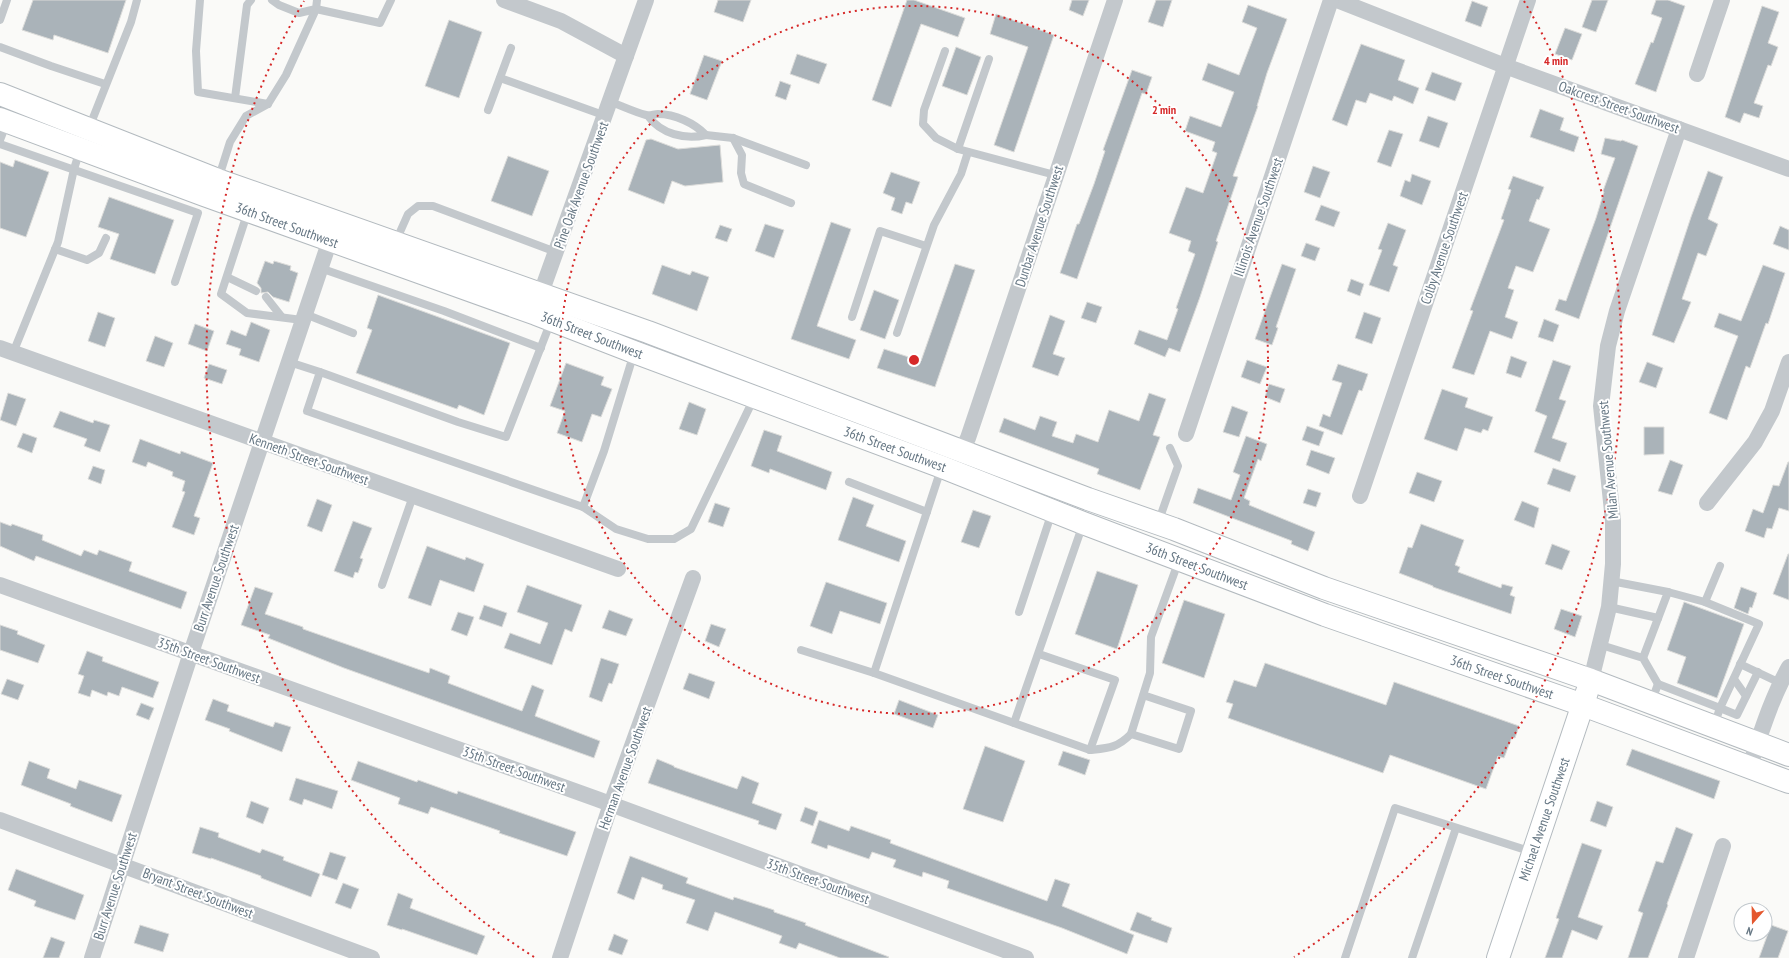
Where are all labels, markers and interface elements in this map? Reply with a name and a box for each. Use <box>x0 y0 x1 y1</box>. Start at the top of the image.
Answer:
text: 4 min <box>1544 53 1568 68</box>
street label: Oakcrest Street Southwest <box>1556 77 1682 137</box>
text: 2 min <box>1152 102 1176 117</box>
street label: Pine Oak Avenue Southwest <box>550 119 612 251</box>
street label: Illinois Avenue Southwest <box>1229 155 1287 279</box>
street label: Dunbar Avenue Southwest <box>1011 163 1067 289</box>
street label: Colby Avenue Southwest <box>1416 189 1472 307</box>
street label: 36th Street Southwest <box>233 198 341 252</box>
street label: 36th Street Southwest <box>538 307 646 363</box>
centre of rings <box>907 353 921 367</box>
street label: Milan Avenue Southwest <box>1594 400 1622 520</box>
street label: 36th Street Southwest <box>841 422 949 476</box>
street label: Kenneth Street Southwest <box>247 429 371 489</box>
street label: Burr Avenue Southwest <box>189 522 243 634</box>
street label: 36th Street Southwest <box>1143 538 1251 594</box>
street label: 35th Street Southwest <box>155 633 263 687</box>
street label: 36th Street Southwest <box>1448 651 1556 703</box>
street label: Herman Avenue Southwest <box>594 704 656 832</box>
street label: 35th Street Southwest <box>460 742 568 796</box>
street label: Michael Avenue Southwest <box>1514 755 1574 883</box>
street label: Burr Avenue Southwest <box>89 830 141 942</box>
street label: 35th Street Southwest <box>764 854 872 908</box>
street label: Bryant Street Southwest <box>140 864 256 922</box>
north arrow <box>1733 902 1773 942</box>
text: N <box>1744 924 1755 939</box>

